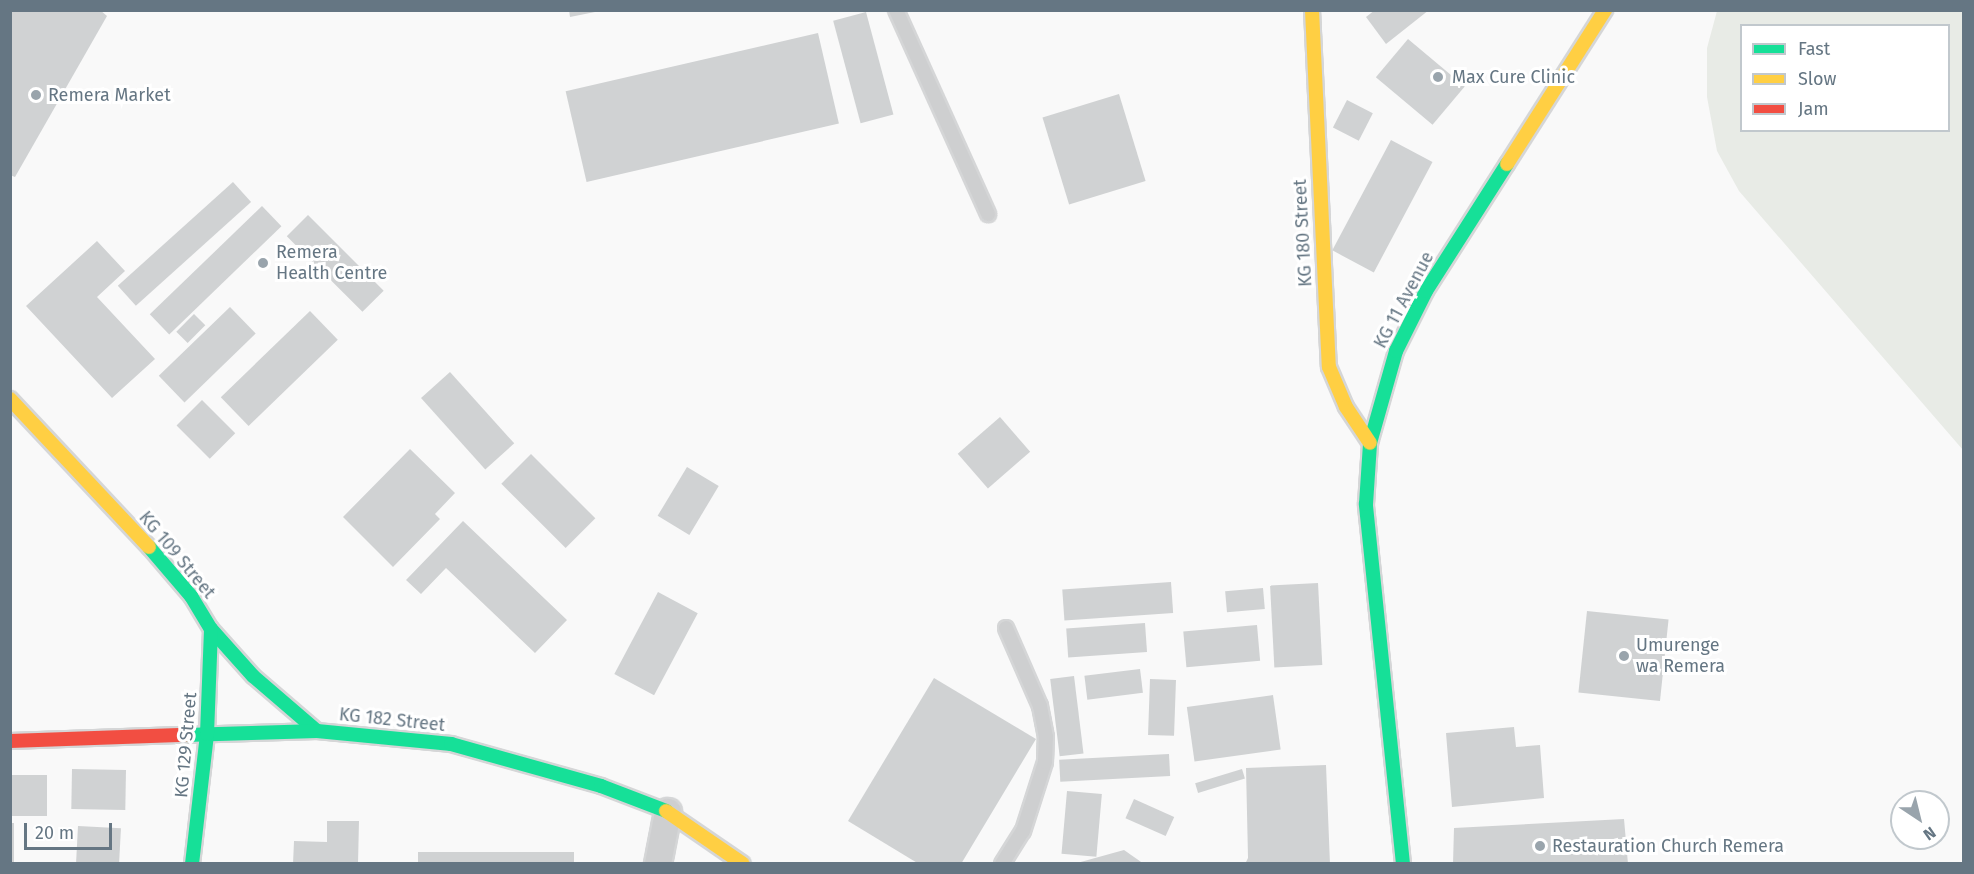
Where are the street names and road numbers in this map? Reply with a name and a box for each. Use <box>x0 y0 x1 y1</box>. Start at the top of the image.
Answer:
street label: KG 180 Street <box>1289 179 1317 287</box>
street label: KG 11 Avenue <box>1370 248 1438 352</box>
street label: KG 109 Street <box>134 507 220 603</box>
street label: KG 129 Street <box>171 691 201 799</box>
street label: KG 182 Street <box>338 704 446 736</box>

